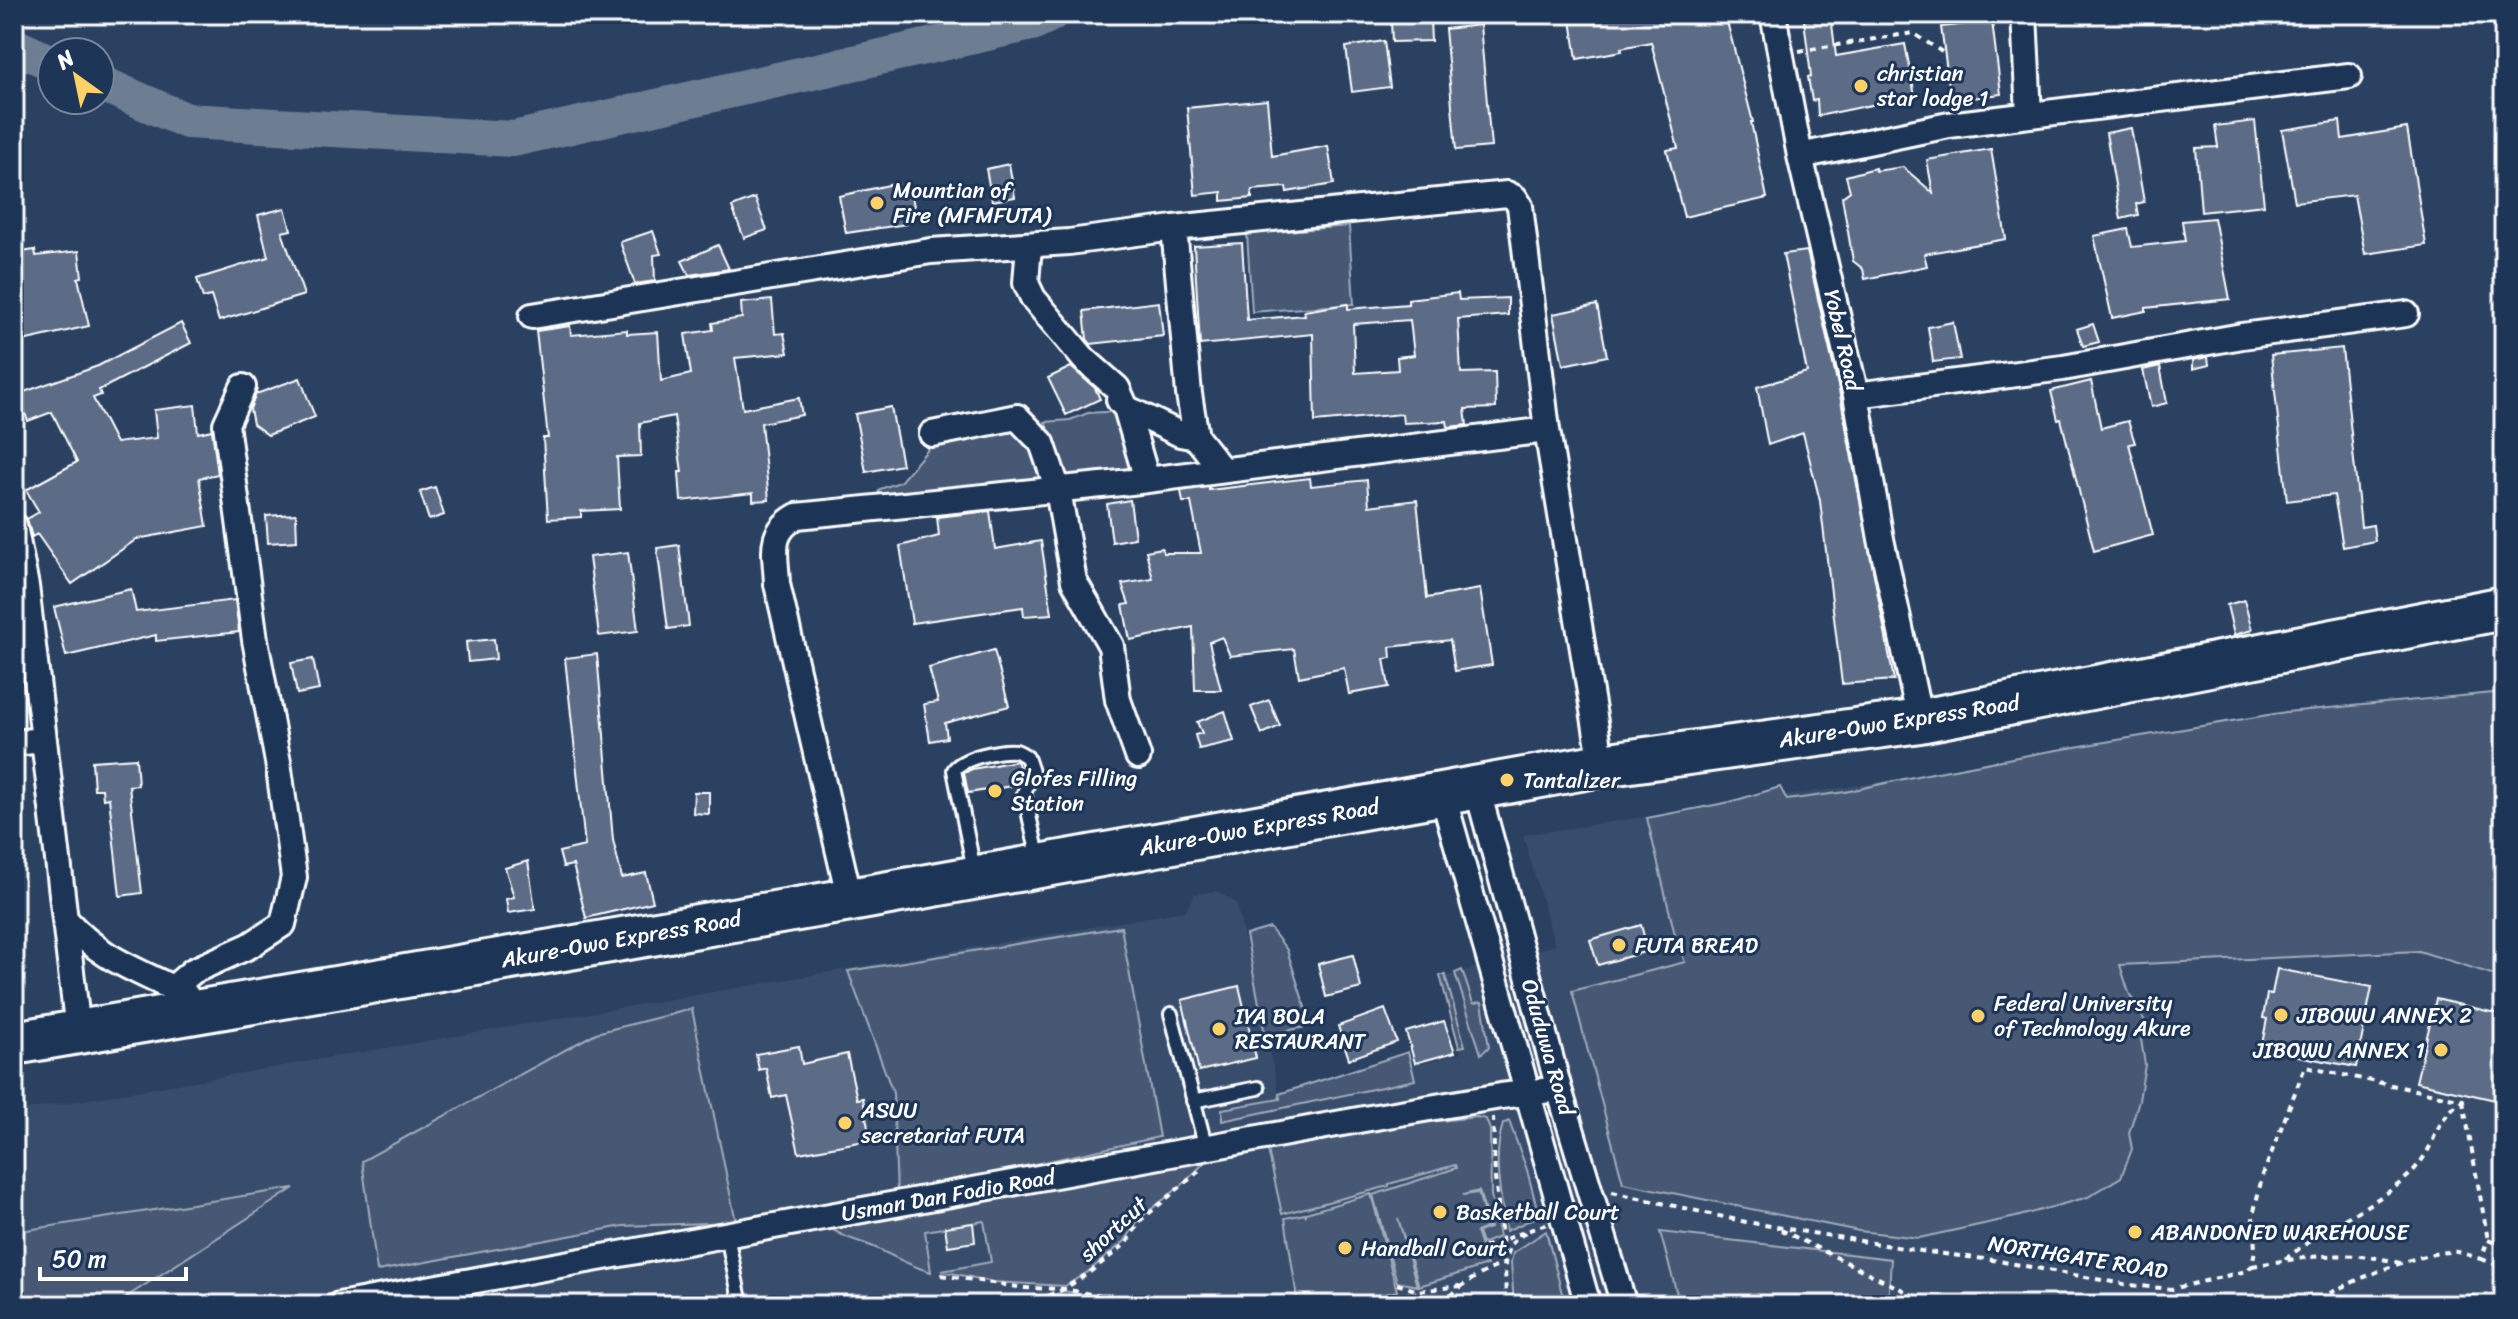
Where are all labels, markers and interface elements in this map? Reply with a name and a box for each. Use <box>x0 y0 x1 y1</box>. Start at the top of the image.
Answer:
north arrow <box>36 36 116 116</box>
text: N <box>48 39 83 81</box>
place label: christian star lodge 1 <box>1876 54 1988 118</box>
marker: christian star lodge 1 <box>1852 77 1870 95</box>
place label: Mountian of Fire (MFMFUTA) <box>893 171 1052 235</box>
marker: Mountian of Fire (MFMFUTA) <box>868 194 886 212</box>
street label: Yobel Road <box>1812 285 1874 396</box>
street label: Akure-Owo Express Road <box>1775 683 2023 759</box>
place label: Glofes Filling Station <box>1011 759 1137 823</box>
place label: Tantalizer <box>1523 761 1622 800</box>
marker: Tantalizer <box>1498 771 1516 789</box>
marker: Glofes Filling Station <box>986 782 1004 800</box>
street label: Akure-Owo Express Road <box>1135 786 1383 867</box>
street label: Akure-Owo Express Road <box>497 898 745 979</box>
place label: FUTA BREAD <box>1635 926 1758 965</box>
marker: FUTA BREAD <box>1610 936 1628 954</box>
street label: Oduduwa Road <box>1510 974 1586 1121</box>
place label: Federal University of Technology Akure <box>1994 984 2191 1048</box>
place label: JIBOWU ANNEX 2 <box>2296 996 2472 1035</box>
place label: IYA BOLA RESTAURANT <box>1234 997 1366 1061</box>
marker: JIBOWU ANNEX 2 <box>2272 1006 2290 1024</box>
marker: Federal University of Technology Akure <box>1969 1007 1987 1025</box>
marker: IYA BOLA RESTAURANT <box>1210 1020 1228 1038</box>
place label: JIBOWU ANNEX 1 <box>2252 1031 2425 1070</box>
marker: JIBOWU ANNEX 1 <box>2432 1041 2450 1059</box>
place label: ASUU secretariat FUTA <box>860 1091 1025 1155</box>
marker: ASUU secretariat FUTA <box>836 1114 854 1132</box>
street label: Usman Dan Fodio Road <box>838 1157 1059 1233</box>
street label: shortcut <box>1069 1186 1158 1272</box>
place label: Basketball Court <box>1456 1193 1620 1232</box>
marker: Basketball Court <box>1431 1203 1449 1221</box>
place label: ABANDONED WAREHOUSE <box>2150 1213 2410 1252</box>
marker: ABANDONED WAREHOUSE <box>2126 1223 2144 1241</box>
street label: NORTHGATE ROAD <box>1985 1224 2171 1290</box>
place label: Handball Court <box>1361 1229 1508 1268</box>
scale bar <box>40 1231 186 1281</box>
text: 50 m <box>52 1238 107 1280</box>
marker: Handball Court <box>1336 1239 1354 1257</box>

